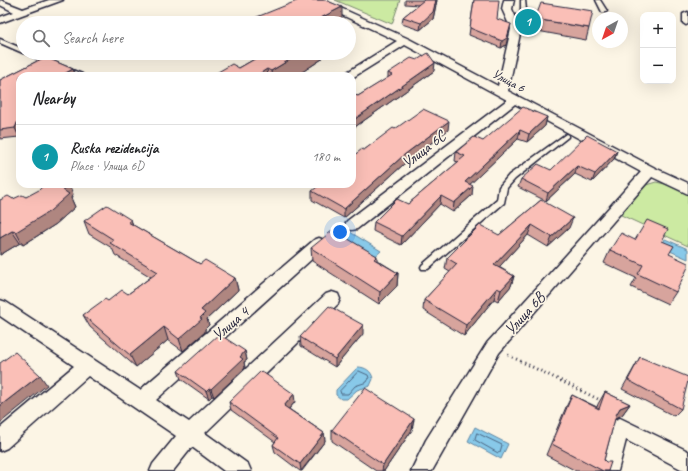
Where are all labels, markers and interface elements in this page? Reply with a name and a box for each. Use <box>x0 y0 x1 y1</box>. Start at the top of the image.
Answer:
pin: 1 <box>515 7 541 37</box>
north arrow <box>592 12 628 48</box>
map controls <box>640 12 676 84</box>
button: + <box>640 12 676 48</box>
search box <box>16 16 356 60</box>
icon: search <box>30 27 52 49</box>
text: Search here <box>62 29 123 48</box>
button: − <box>640 48 676 84</box>
street label: Улица 6 <box>489 66 529 97</box>
text: Nearby <box>32 88 75 109</box>
street label: Улица 6C <box>398 126 451 173</box>
text: Ruska rezidencija <box>70 139 158 158</box>
text: 1 <box>42 149 48 165</box>
text: 180 m <box>312 149 340 165</box>
text: Place · Улица 6D <box>70 158 144 174</box>
your location <box>330 222 350 242</box>
street label: Улица 6B <box>500 287 550 339</box>
street label: Улица 4 <box>208 301 255 345</box>

